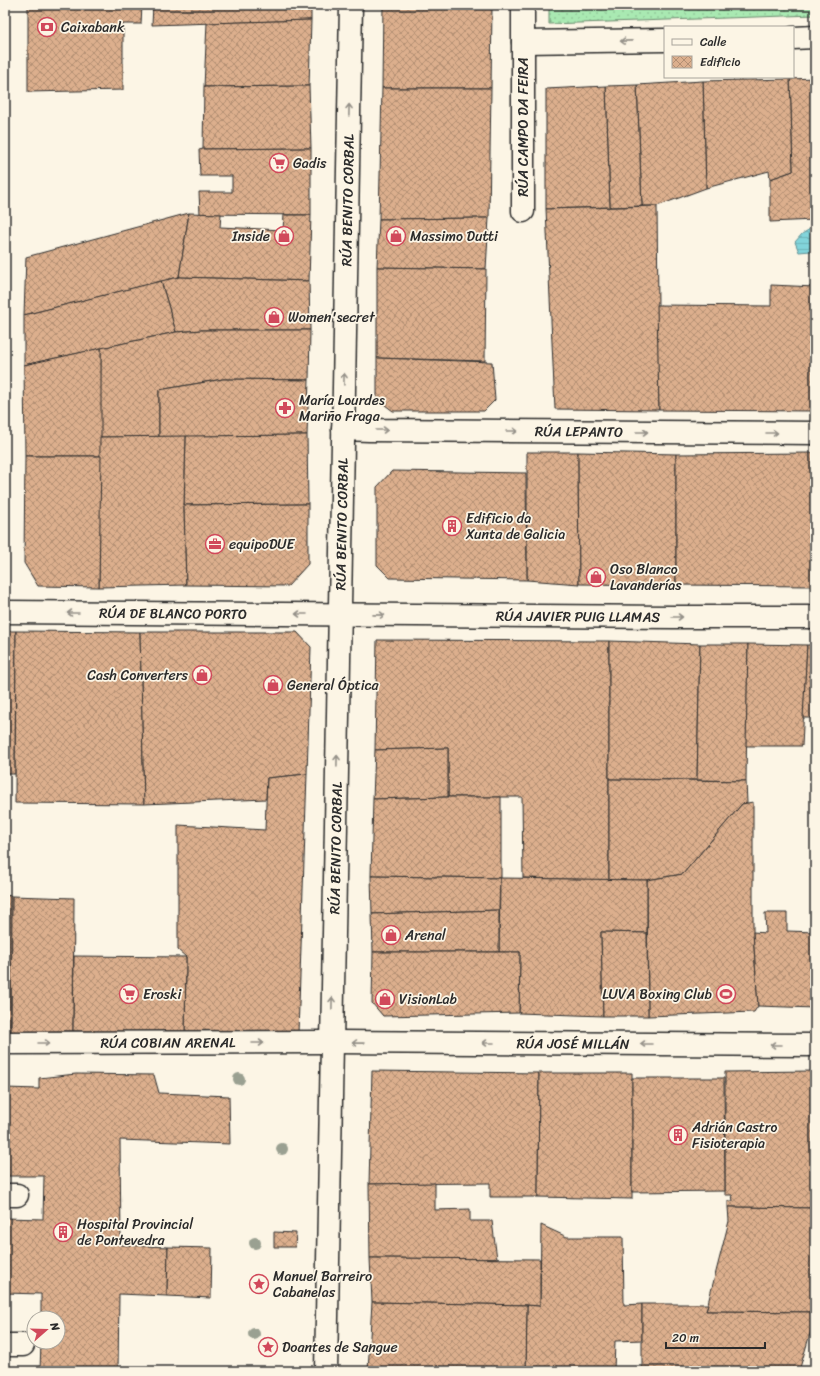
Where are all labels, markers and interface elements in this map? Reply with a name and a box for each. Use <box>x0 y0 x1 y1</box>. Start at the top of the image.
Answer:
place label: Caixabank <box>61 15 125 40</box>
bank icon: Caixabank <box>36 16 58 38</box>
legend <box>664 26 794 78</box>
text: Calle <box>700 31 727 53</box>
one-way arrow <box>620 37 633 44</box>
text: Edificio <box>700 51 740 73</box>
street label: RÚA CAMPO DA FEIRA <box>511 57 536 197</box>
one-way arrow <box>345 104 353 117</box>
street label: RÚA BENITO CORBAL <box>334 133 362 267</box>
place label: Gadis <box>293 151 327 176</box>
supermarket icon: Gadis <box>268 152 290 174</box>
place label: Inside <box>231 224 270 249</box>
place label: Massimo Dutti <box>410 224 499 249</box>
shop icon: Inside <box>273 225 295 247</box>
shop icon: Massimo Dutti <box>385 225 407 247</box>
place label: Women'secret <box>288 305 376 330</box>
shop icon: Women'secret <box>263 306 285 328</box>
one-way arrow <box>340 373 348 386</box>
place label: María Lourdes Mariño Fraga <box>299 388 385 429</box>
pharmacy icon: María Lourdes Mariño Fraga <box>274 397 296 419</box>
street label: RÚA LEPANTO <box>535 419 623 445</box>
one-way arrow <box>375 426 388 434</box>
one-way arrow <box>505 427 518 435</box>
one-way arrow <box>635 428 648 436</box>
one-way arrow <box>765 429 778 437</box>
street label: RÚA BENITO CORBAL <box>328 457 356 591</box>
place label: Edificio da Xunta de Galicia <box>465 506 565 547</box>
building icon: Edificio da Xunta de Galicia <box>441 515 463 537</box>
place label: equipoDUE <box>229 532 296 557</box>
office icon: equipoDUE <box>204 533 226 555</box>
place label: Oso Blanco Lavanderías <box>610 557 682 598</box>
shop icon: Oso Blanco Lavanderías <box>585 566 607 588</box>
street label: RÚA DE BLANCO PORTO <box>99 601 247 627</box>
street label: RÚA JAVIER PUIG LLAMAS <box>496 604 660 630</box>
one-way arrow <box>67 609 80 617</box>
one-way arrow <box>295 610 308 618</box>
one-way arrow <box>372 611 385 619</box>
one-way arrow <box>670 613 683 621</box>
place label: Cash Converters <box>87 663 189 688</box>
shop icon: Cash Converters <box>191 664 213 686</box>
place label: General Óptica <box>287 673 379 698</box>
shop icon: General Óptica <box>262 674 284 696</box>
one-way arrow <box>334 755 341 768</box>
street label: RÚA BENITO CORBAL <box>322 781 350 915</box>
place label: Arenal <box>404 923 447 948</box>
shop icon: Arenal <box>380 924 402 946</box>
place label: Eroski <box>143 982 182 1007</box>
place label: LUVA Boxing Club <box>602 982 713 1007</box>
supermarket icon: Eroski <box>118 983 140 1005</box>
sports icon: LUVA Boxing Club <box>715 983 737 1005</box>
place label: VisionLab <box>399 987 457 1012</box>
shop icon: VisionLab <box>374 988 396 1010</box>
one-way arrow <box>329 997 336 1010</box>
street label: RÚA COBIAN ARENAL <box>100 1030 236 1056</box>
street label: RÚA JOSÉ MILLÁN <box>517 1031 630 1057</box>
one-way arrow <box>37 1039 50 1047</box>
one-way arrow <box>251 1039 264 1047</box>
one-way arrow <box>352 1039 365 1047</box>
one-way arrow <box>482 1039 495 1047</box>
one-way arrow <box>640 1040 653 1048</box>
one-way arrow <box>770 1041 783 1049</box>
place label: Adrián Castro Fisioterapia <box>691 1115 777 1156</box>
building icon: Adrián Castro Fisioterapia <box>667 1124 689 1146</box>
place label: Hospital Provincial de Pontevedra <box>77 1212 194 1253</box>
building icon: Hospital Provincial de Pontevedra <box>52 1221 74 1243</box>
place label: Manuel Barreiro Cabanelas <box>273 1264 372 1305</box>
place icon: Manuel Barreiro Cabanelas <box>248 1273 270 1295</box>
north arrow <box>26 1310 66 1350</box>
text: N <box>44 1319 65 1334</box>
scale bar <box>666 1324 765 1350</box>
text: 20 m <box>672 1327 699 1349</box>
place label: Doantes de Sangue <box>282 1335 398 1360</box>
place icon: Doantes de Sangue <box>257 1336 279 1358</box>

